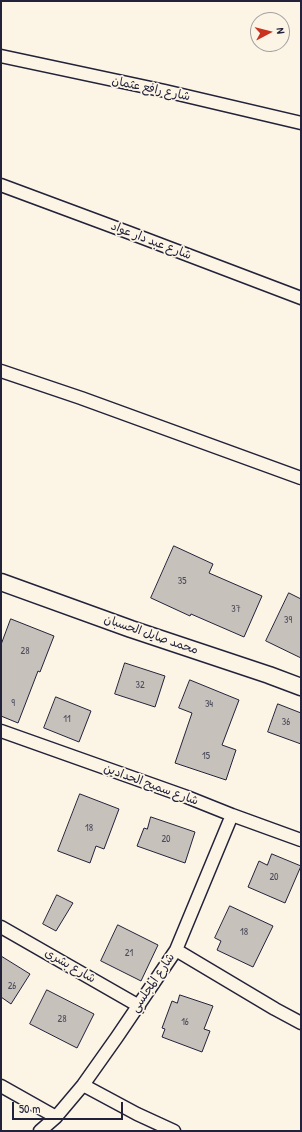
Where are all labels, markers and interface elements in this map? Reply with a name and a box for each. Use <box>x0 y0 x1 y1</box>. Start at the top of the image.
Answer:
north arrow <box>250 12 290 52</box>
text: N <box>274 27 288 34</box>
street label: شارع رافع عثمان <box>110 74 192 104</box>
street label: شارع عبد دار عواد <box>109 219 193 263</box>
house number: 35 <box>178 575 186 587</box>
house number: 37 <box>231 603 241 615</box>
street label: محمد صايل الحسبان <box>102 612 200 658</box>
house number: 39 <box>284 614 292 626</box>
house number: 28 <box>20 645 30 657</box>
house number: 32 <box>135 679 145 691</box>
house number: 9 <box>11 697 15 709</box>
house number: 34 <box>205 698 213 710</box>
house number: 11 <box>63 713 71 725</box>
house number: 36 <box>282 716 290 728</box>
house number: 15 <box>202 750 210 762</box>
street label: شارع سميح الحدادين <box>102 761 200 809</box>
house number: 18 <box>85 822 93 834</box>
house number: 20 <box>161 833 171 845</box>
house number: 20 <box>269 871 279 883</box>
house number: 18 <box>240 926 248 938</box>
street label: شارع بشرى <box>42 946 98 986</box>
house number: 21 <box>125 947 133 959</box>
street label: شارع المجلسي <box>128 951 178 1015</box>
house number: 26 <box>8 980 16 992</box>
house number: 28 <box>57 1013 67 1025</box>
house number: 16 <box>181 1016 189 1028</box>
scale bar <box>14 1094 125 1120</box>
text: 50 m <box>19 1100 40 1117</box>

